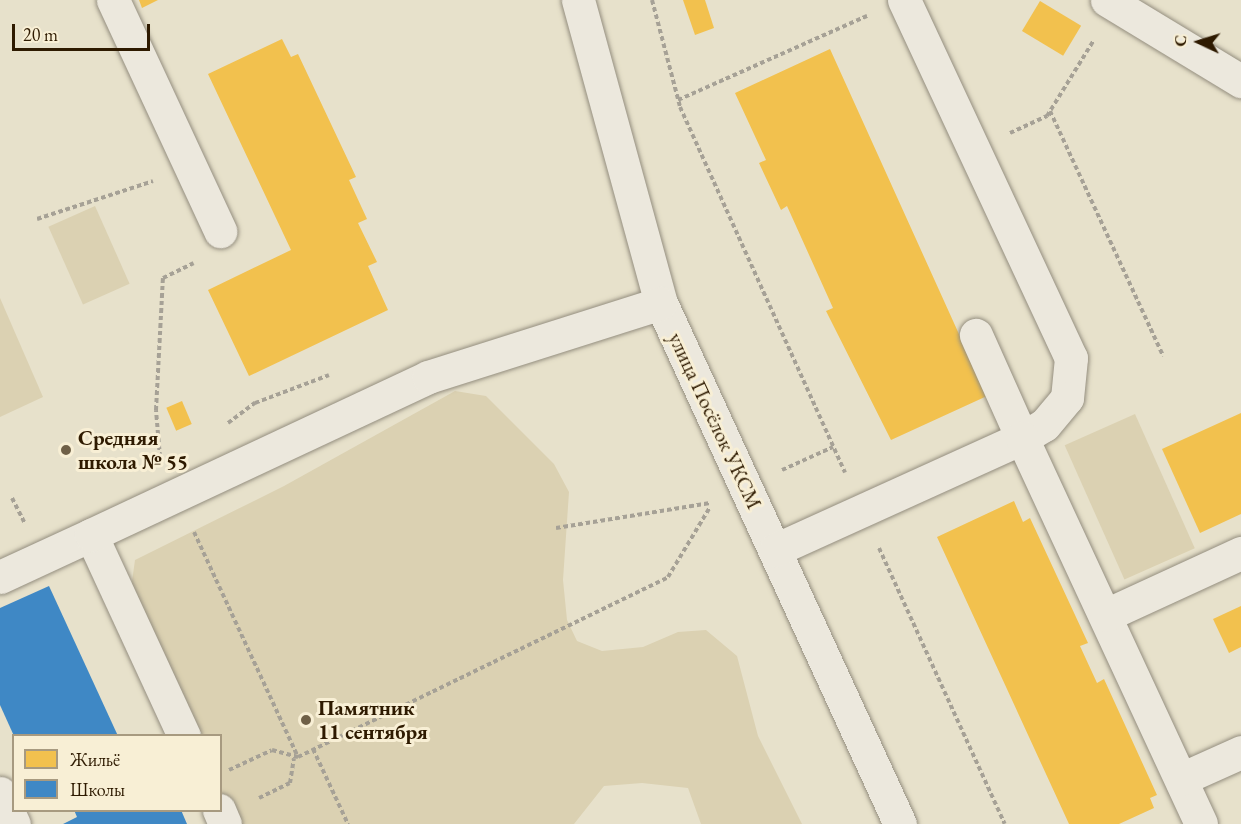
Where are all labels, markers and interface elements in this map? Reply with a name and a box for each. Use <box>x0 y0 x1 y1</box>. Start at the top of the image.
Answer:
scale bar <box>15 12 153 50</box>
north arrow <box>1169 12 1229 72</box>
text: 20 m <box>23 23 58 46</box>
text: С <box>1170 34 1191 47</box>
street label: улица Посёлок УКСМ <box>663 329 767 513</box>
place label: Средняя школа № 55 <box>78 425 188 475</box>
marker: Средняя школа № 55 <box>59 443 73 457</box>
place label: Памятник 11 сентября <box>318 695 428 745</box>
marker: Памятник 11 сентября <box>299 713 313 727</box>
legend <box>12 734 222 812</box>
text: Жильё <box>70 748 120 771</box>
text: Школы <box>70 778 125 801</box>

